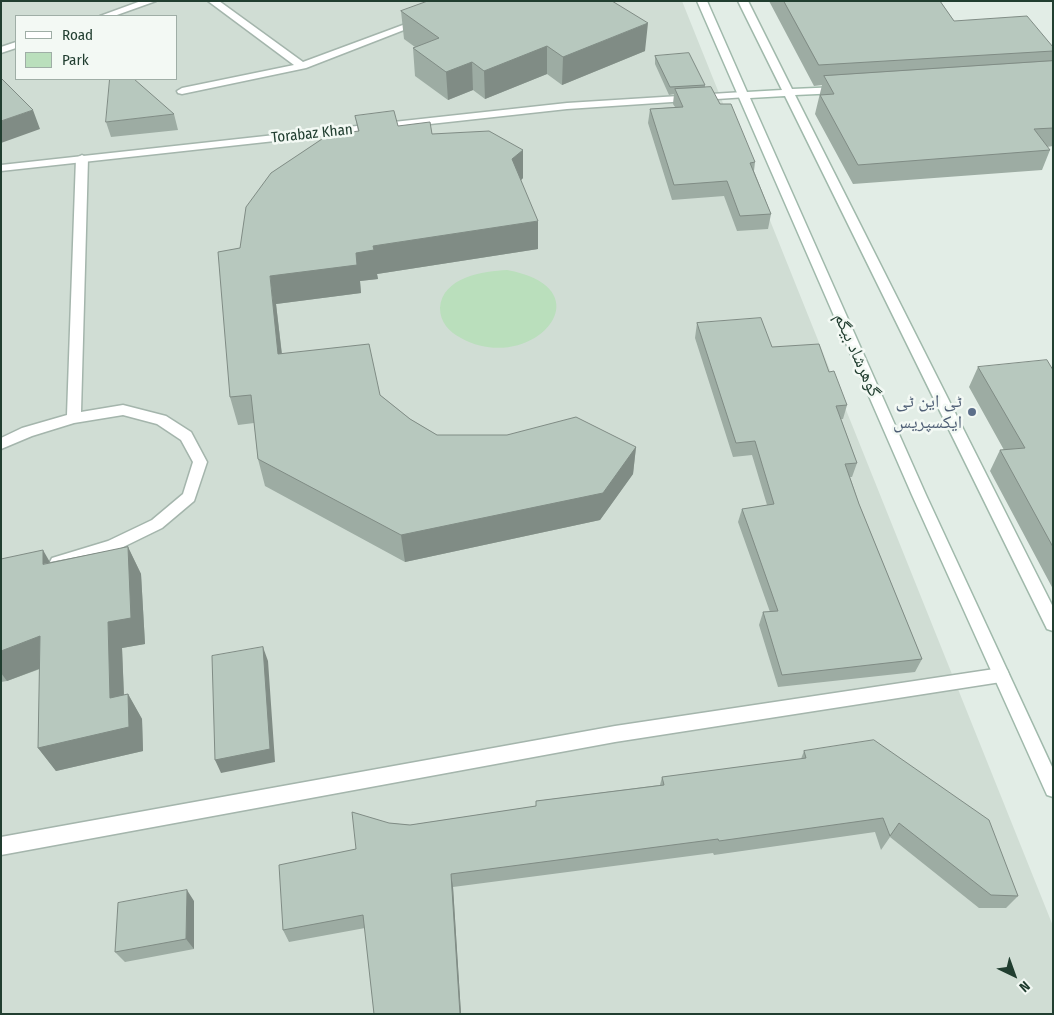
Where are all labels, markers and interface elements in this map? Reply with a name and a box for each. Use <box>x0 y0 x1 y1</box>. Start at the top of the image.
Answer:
legend <box>15 15 178 80</box>
text: Road <box>62 26 93 44</box>
text: Park <box>62 51 89 69</box>
street label: Torabaz Khan <box>270 121 354 147</box>
street label: گوهرشاد بیگم <box>829 310 885 400</box>
place label: ٹی این ٹی ایکسپریس <box>893 391 962 434</box>
marker: ٹی این ٹی ایکسپریس <box>966 406 978 418</box>
north arrow <box>989 950 1039 1000</box>
text: N <box>1016 977 1033 996</box>

